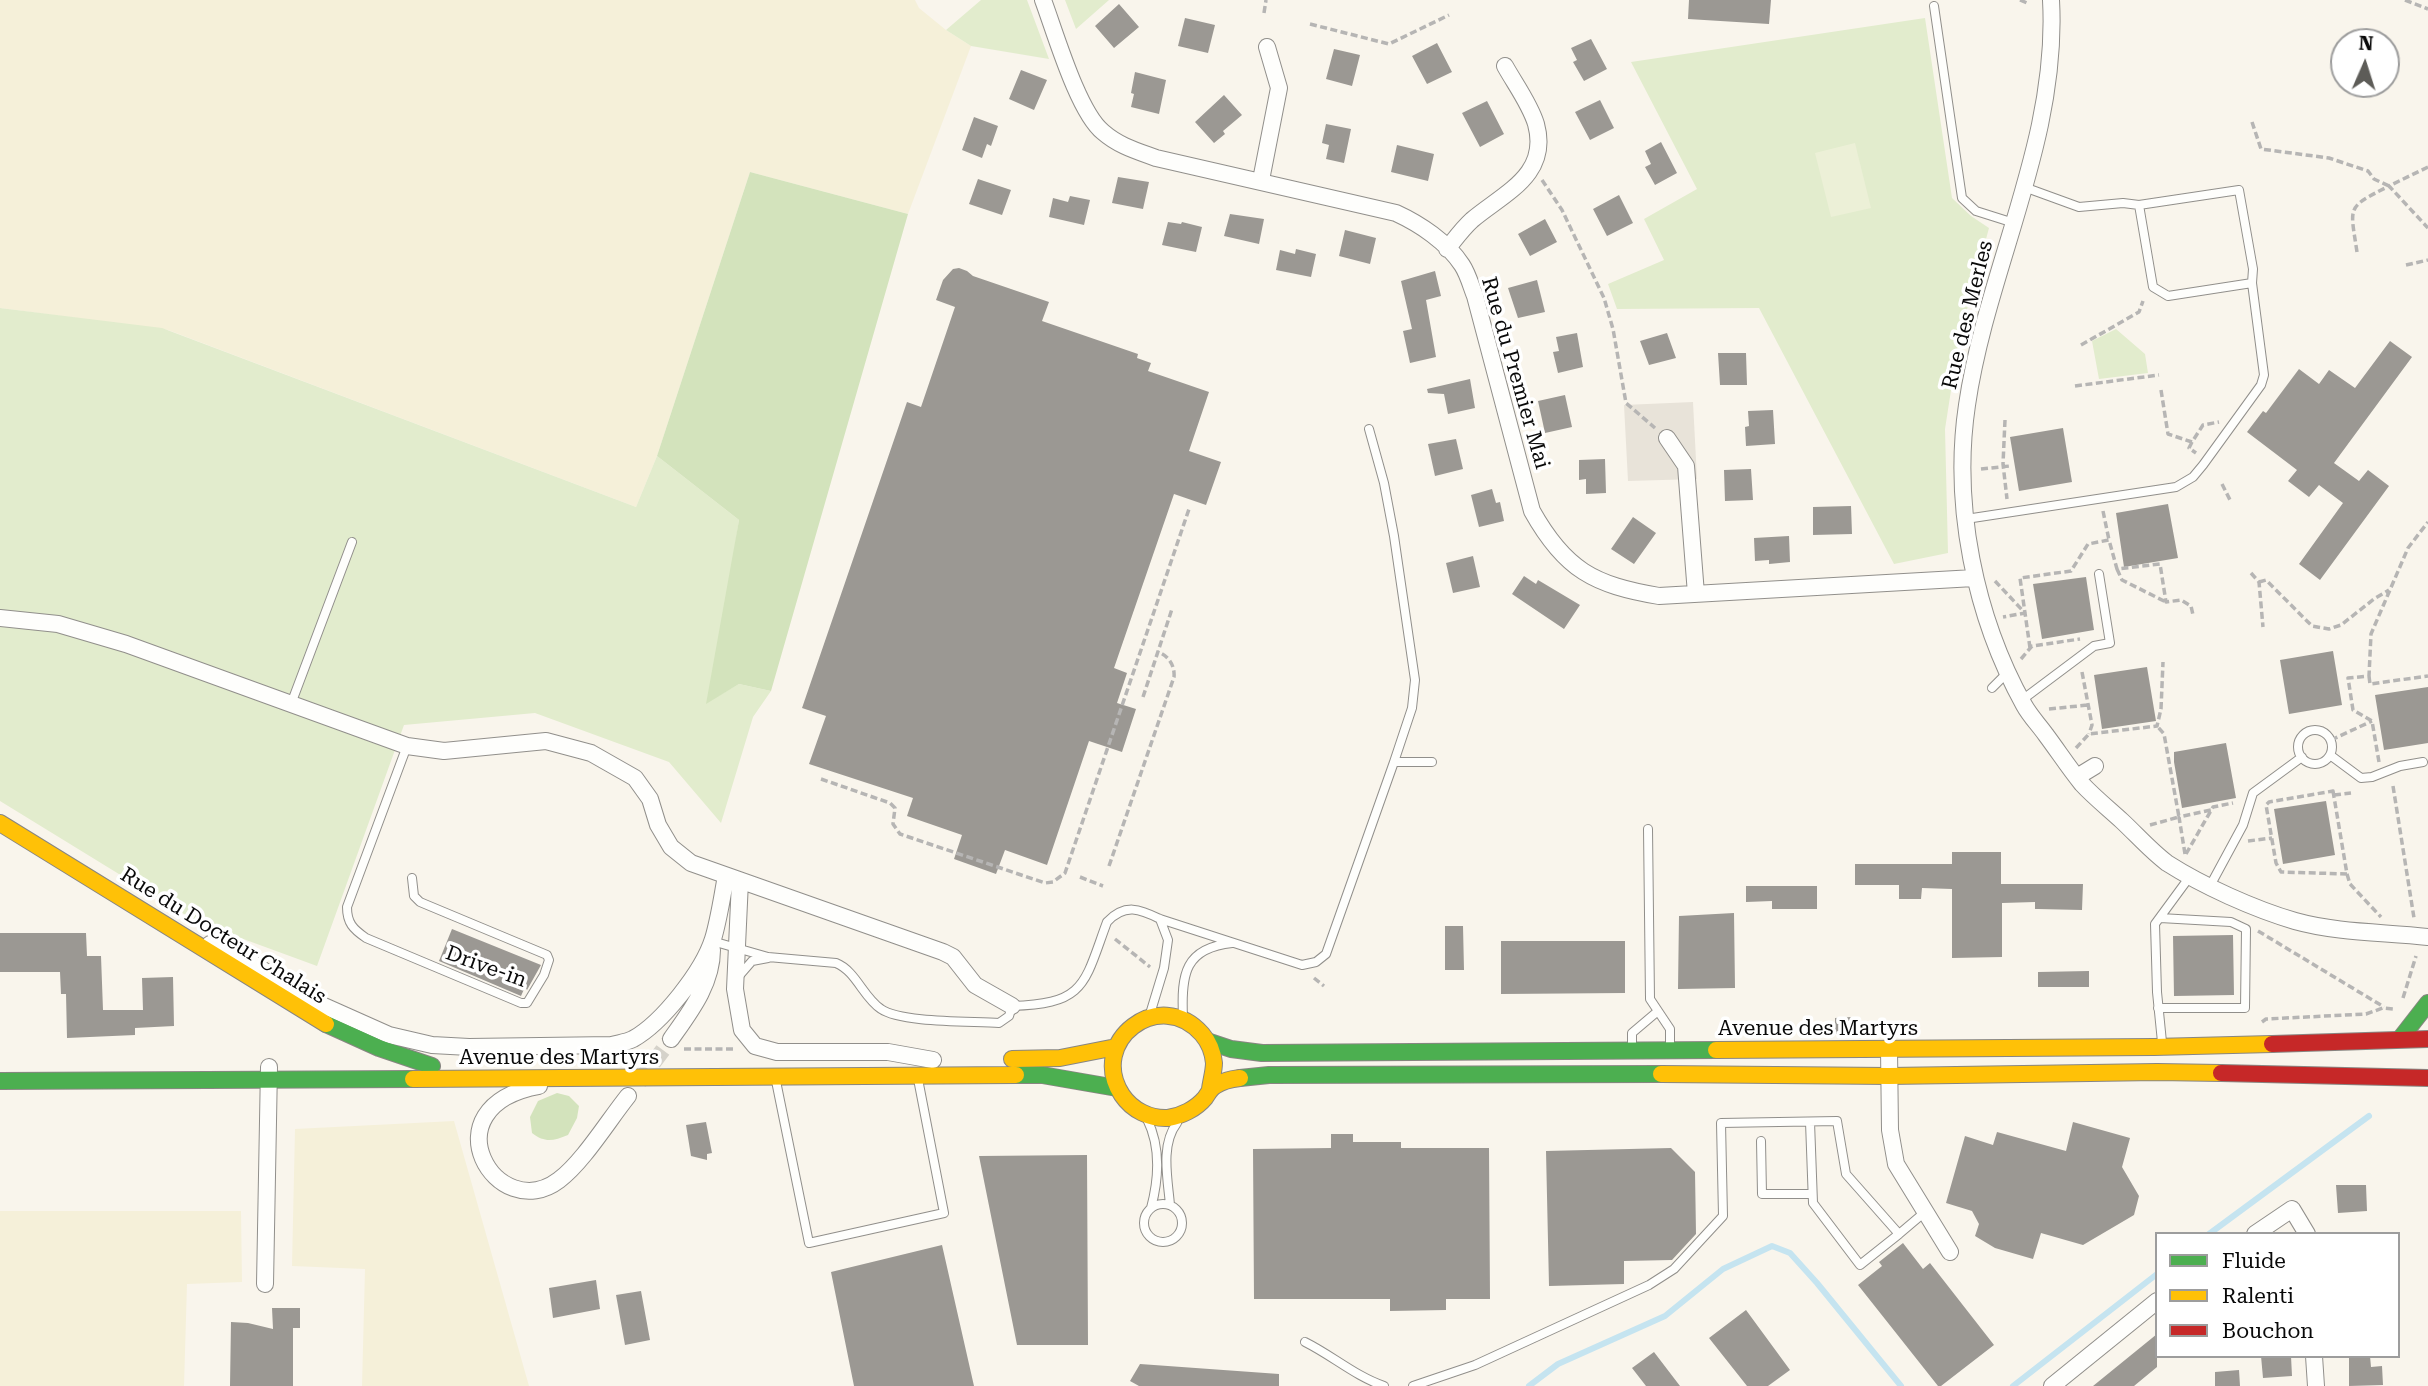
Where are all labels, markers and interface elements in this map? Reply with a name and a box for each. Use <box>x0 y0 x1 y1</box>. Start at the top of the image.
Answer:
north arrow <box>2330 28 2400 98</box>
text: N <box>2358 32 2374 55</box>
street label: Rue des Merles <box>1937 238 1999 392</box>
street label: Rue du Premier Mai <box>1476 274 1554 472</box>
street label: Rue du Docteur Chalais <box>115 862 331 1010</box>
street label: Drive-in <box>442 941 530 993</box>
street label: Avenue des Martyrs <box>1718 1016 1918 1042</box>
street label: Avenue des Martyrs <box>459 1045 659 1071</box>
legend <box>2155 1232 2400 1358</box>
text: Fluide <box>2222 1249 2286 1273</box>
text: Ralenti <box>2222 1284 2294 1308</box>
text: Bouchon <box>2222 1319 2314 1343</box>

